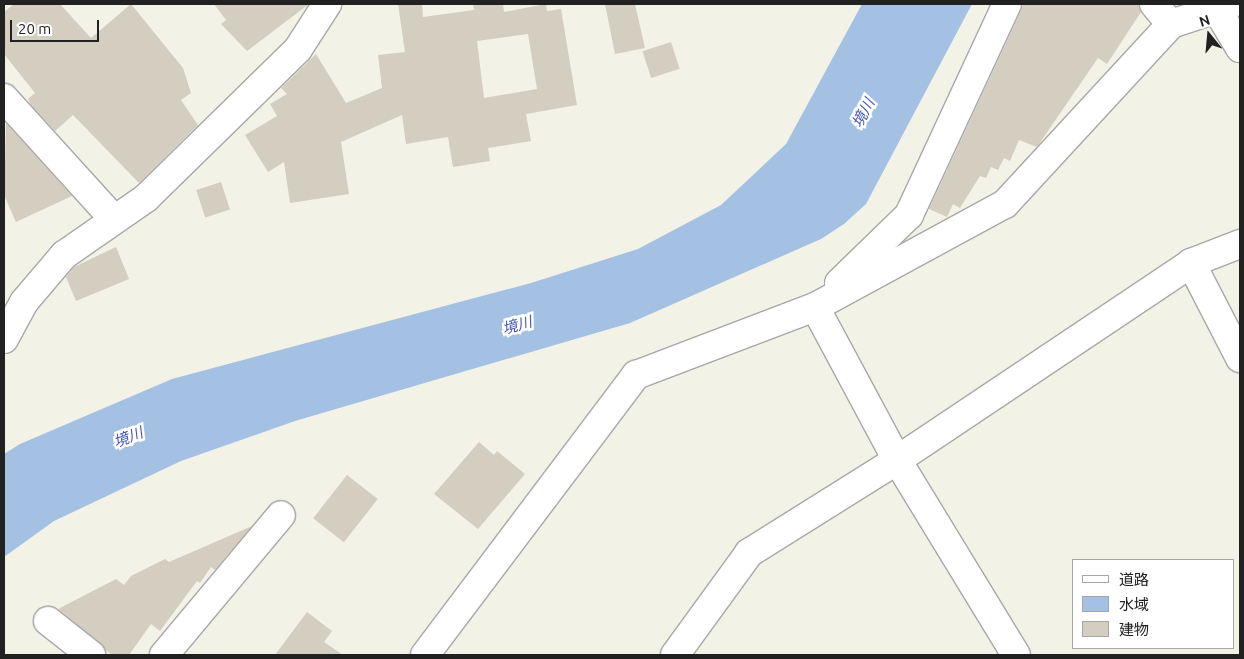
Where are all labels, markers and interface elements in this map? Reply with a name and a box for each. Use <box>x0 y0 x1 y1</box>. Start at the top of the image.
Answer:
scale bar <box>12 10 101 42</box>
north arrow <box>1184 10 1234 60</box>
text: N <box>1197 11 1212 30</box>
text: 20 m <box>18 20 51 37</box>
water label: 境川 <box>848 96 878 130</box>
water label: 境川 <box>500 312 534 338</box>
water label: 境川 <box>111 423 145 451</box>
legend <box>1072 559 1234 649</box>
text: 道路 <box>1119 571 1149 588</box>
text: 水域 <box>1119 596 1149 613</box>
text: 建物 <box>1119 621 1149 638</box>

